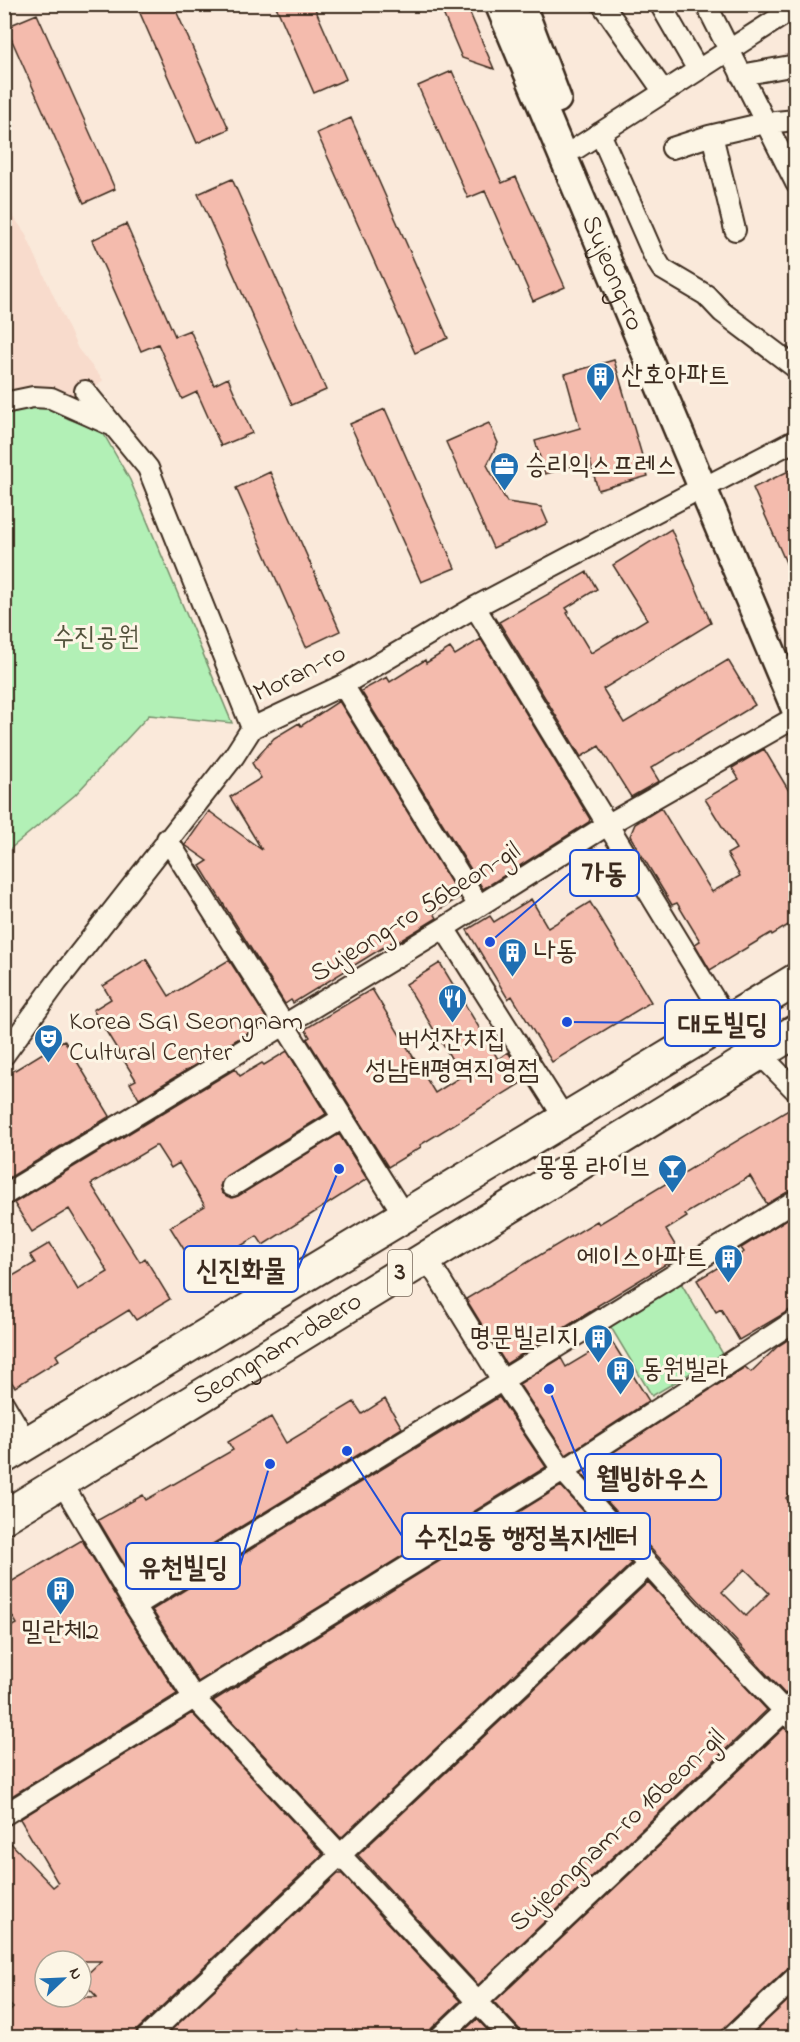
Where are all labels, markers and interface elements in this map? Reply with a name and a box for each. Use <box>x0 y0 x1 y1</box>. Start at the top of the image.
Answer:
street label: Sujeong-ro <box>571 209 654 337</box>
place label: 산호아파트 <box>621 357 730 396</box>
building icon: 산호아파트 <box>584 360 616 402</box>
place label: 승리익스프레스 <box>525 447 677 486</box>
office icon: 승리익스프레스 <box>488 450 520 492</box>
park label: 수진공원 <box>53 619 139 658</box>
street label: Moran-ro <box>247 635 353 713</box>
street label: Sujeong-ro 56beon-gil <box>303 832 529 994</box>
callout: 가동 <box>570 850 639 896</box>
text: 가동 <box>581 855 627 896</box>
place label: 나동 <box>534 933 577 972</box>
building icon: 나동 <box>497 936 529 978</box>
restaurant icon: 버섯잔치집 성남태평역직영점 <box>436 982 468 1024</box>
callout: 대도빌딩 <box>665 1000 780 1046</box>
place label: Korea SGI Seongnam Cultural Center <box>69 1003 303 1073</box>
text: 대도빌딩 <box>678 1006 768 1047</box>
place label: 버섯잔치집 성남태평역직영점 <box>365 1021 539 1091</box>
theatre icon: Korea SGI Seongnam Cultural Center <box>32 1022 64 1064</box>
place label: 몽몽 라이브 <box>536 1149 651 1188</box>
bar icon: 몽몽 라이브 <box>656 1152 688 1194</box>
place label: 에이스아파트 <box>577 1239 707 1278</box>
building icon: 에이스아파트 <box>712 1242 744 1284</box>
callout: 신진화물 <box>184 1246 298 1292</box>
road number: 3 <box>388 1250 412 1296</box>
text: 신진화물 <box>196 1252 286 1293</box>
street label: Seongnam-daero <box>185 1282 370 1416</box>
place label: 명문빌리지 <box>469 1319 578 1358</box>
building icon: 명문빌리지 <box>583 1322 615 1364</box>
place label: 동원빌라 <box>641 1351 728 1390</box>
building icon: 동원빌라 <box>604 1354 636 1396</box>
callout: 웰빙하우스 <box>585 1454 721 1500</box>
text: 웰빙하우스 <box>597 1460 709 1501</box>
callout: 수진2동 행정복지센터 <box>402 1513 650 1559</box>
text: 수진2동 행정복지센터 <box>414 1519 638 1560</box>
callout: 유천빌딩 <box>126 1543 240 1589</box>
text: 유천빌딩 <box>138 1549 228 1590</box>
building icon: 밀란체2 <box>44 1574 76 1616</box>
place label: 밀란체2 <box>21 1613 99 1652</box>
street label: Sujeongnam-ro 16beon-gil <box>501 1720 735 1942</box>
north arrow <box>33 1949 93 2009</box>
text: N <box>62 1964 88 1984</box>

